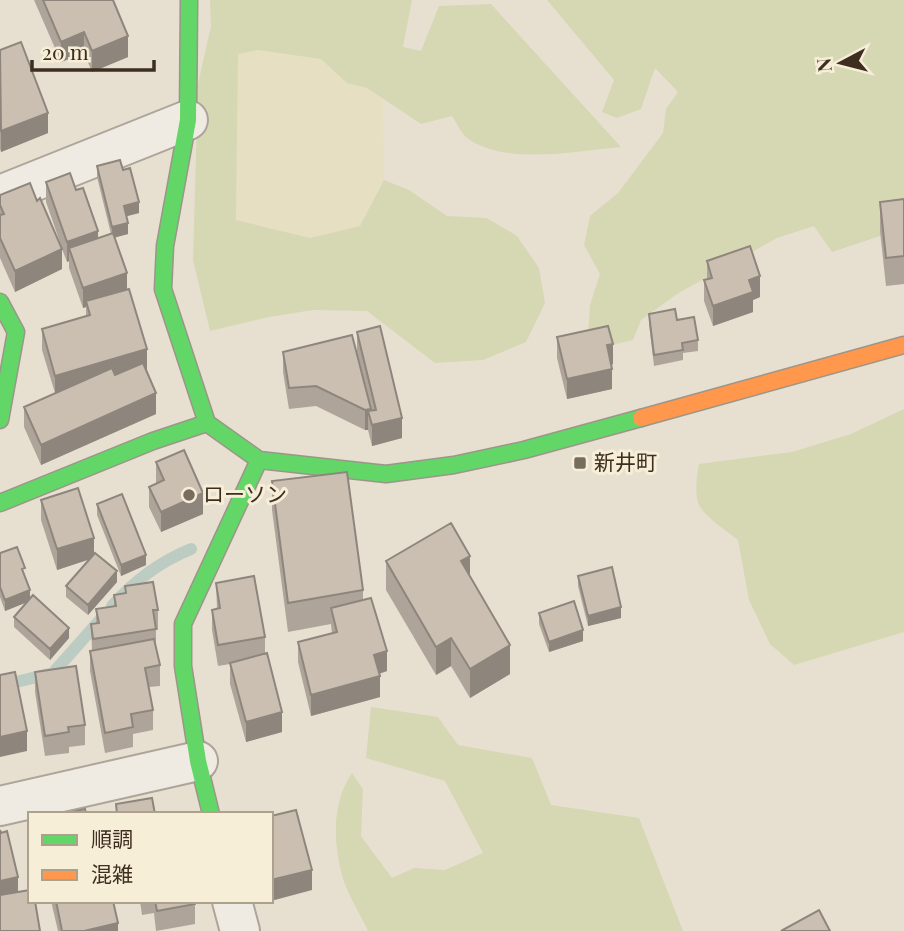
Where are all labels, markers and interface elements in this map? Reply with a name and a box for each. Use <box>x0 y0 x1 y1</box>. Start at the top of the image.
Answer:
scale bar <box>32 28 154 72</box>
north arrow <box>806 28 876 98</box>
text: 20 m <box>42 37 89 65</box>
text: N <box>809 57 837 74</box>
place label: 新井町 <box>594 447 657 475</box>
marker: 新井町 <box>572 455 588 471</box>
place label: ローソン <box>203 479 287 507</box>
marker: ローソン <box>181 487 197 503</box>
legend <box>28 812 273 903</box>
text: 順調 <box>91 824 133 852</box>
text: 混雑 <box>91 859 133 887</box>

